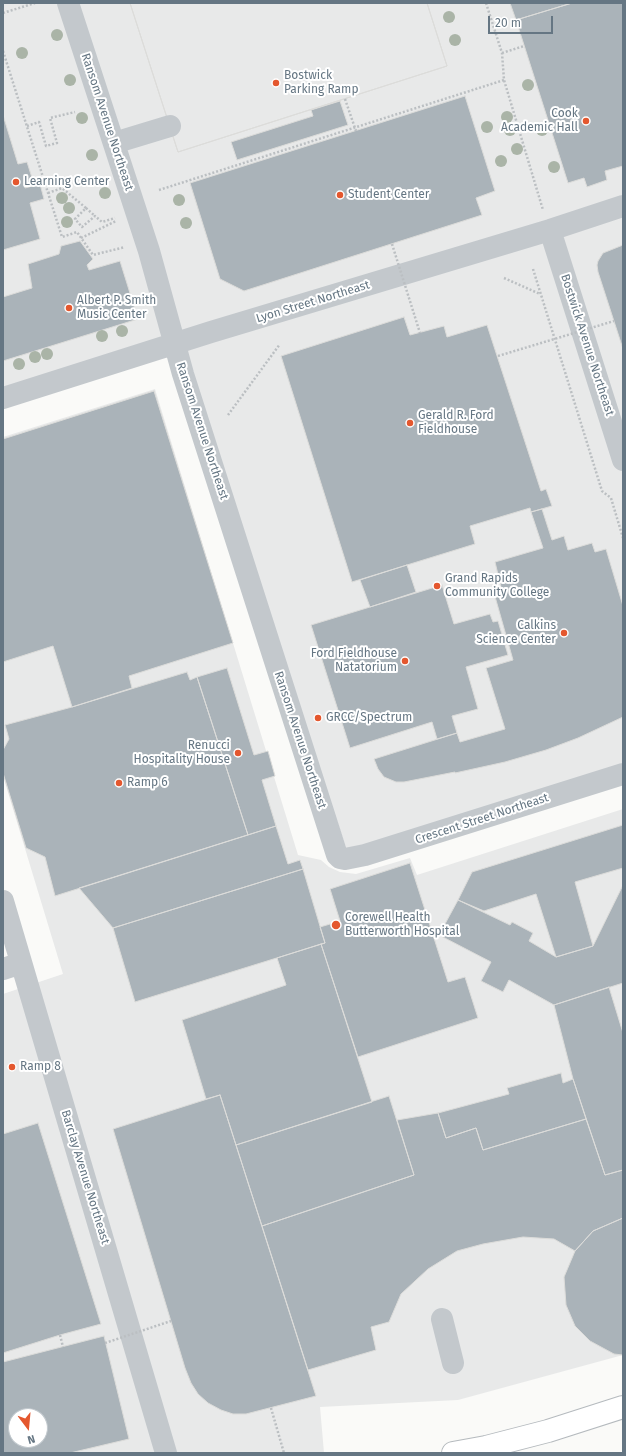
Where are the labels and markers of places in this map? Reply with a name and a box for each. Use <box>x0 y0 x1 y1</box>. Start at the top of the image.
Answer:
place label: Bostwick Parking Ramp <box>284 69 359 97</box>
marker: Bostwick Parking Ramp <box>271 78 281 88</box>
place label: Cook Academic Hall <box>501 107 578 135</box>
marker: Cook Academic Hall <box>581 116 591 126</box>
place label: Learning Center <box>24 175 109 189</box>
marker: Learning Center <box>11 177 21 187</box>
place label: Student Center <box>348 188 429 202</box>
marker: Student Center <box>335 190 345 200</box>
place label: Albert P. Smith Music Center <box>77 294 156 322</box>
marker: Albert P. Smith Music Center <box>64 303 74 313</box>
place label: Gerald R. Ford Fieldhouse <box>418 409 494 437</box>
marker: Gerald R. Ford Fieldhouse <box>405 418 415 428</box>
place label: Grand Rapids Community College <box>445 572 549 600</box>
marker: Grand Rapids Community College <box>432 581 442 591</box>
place label: Calkins Science Center <box>476 619 556 647</box>
marker: Calkins Science Center <box>559 628 569 638</box>
place label: Ford Fieldhouse Natatorium <box>311 647 397 675</box>
marker: Ford Fieldhouse Natatorium <box>400 656 410 666</box>
place label: GRCC/Spectrum <box>326 711 412 725</box>
marker: GRCC/Spectrum <box>313 713 323 723</box>
place label: Renucci Hospitality House <box>134 739 230 767</box>
marker: Renucci Hospitality House <box>233 748 243 758</box>
place label: Ramp 6 <box>127 776 168 790</box>
marker: Ramp 6 <box>114 778 124 788</box>
place label: Corewell Health Butterworth Hospital <box>345 911 459 939</box>
marker: Corewell Health Butterworth Hospital <box>330 919 342 931</box>
place label: Ramp 8 <box>20 1060 61 1074</box>
marker: Ramp 8 <box>7 1062 17 1072</box>

